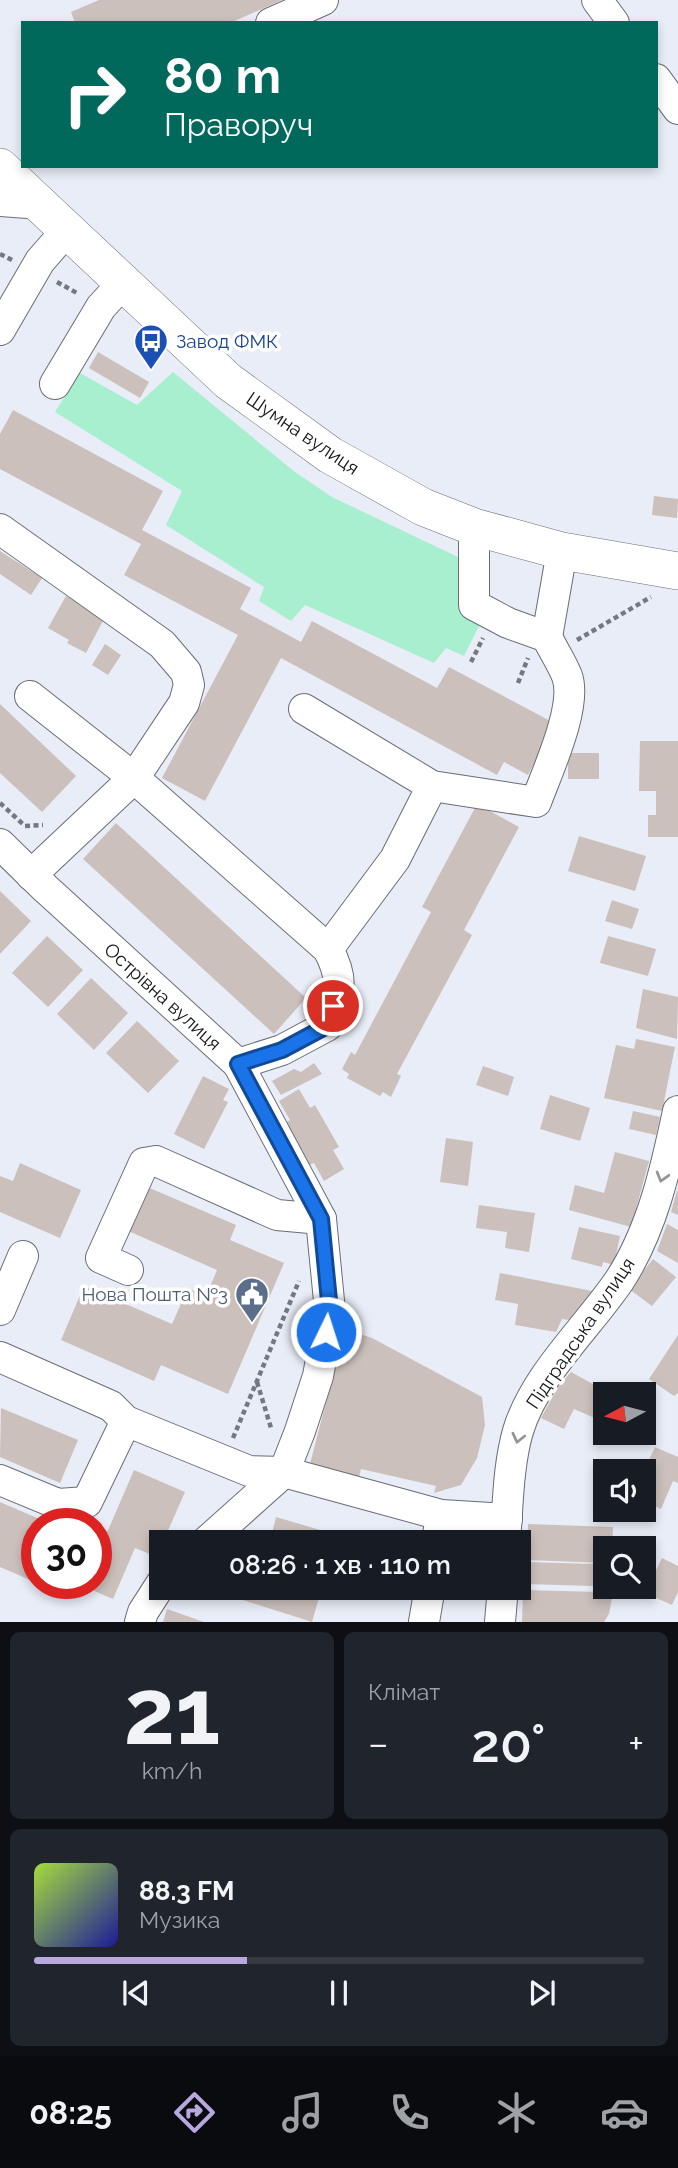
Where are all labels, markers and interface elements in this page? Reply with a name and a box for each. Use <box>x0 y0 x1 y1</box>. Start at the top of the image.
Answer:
text: 80 m <box>164 47 281 104</box>
icon: right <box>49 49 140 140</box>
text: Праворуч <box>164 106 313 143</box>
bus stop icon: Завод ФМК <box>132 322 170 371</box>
place label: Завод ФМК <box>176 330 278 352</box>
street label: Шумна вулиця <box>242 387 364 479</box>
street label: Острівна вулиця <box>100 938 226 1054</box>
pin <box>303 976 363 1036</box>
icon: arrive <box>314 987 352 1025</box>
one-way arrow <box>656 1171 670 1183</box>
street label: Підградська вулиця <box>521 1253 639 1413</box>
public building icon: Нова Пошта №3 <box>233 1275 271 1324</box>
place label: Нова Пошта №3 <box>81 1283 228 1305</box>
position arrow <box>289 1295 363 1369</box>
north arrow <box>593 1382 656 1446</box>
map controls <box>593 1382 656 1599</box>
one-way arrow <box>511 1431 526 1443</box>
button: sound <box>593 1459 656 1522</box>
speed limit sign: 30 <box>21 1508 112 1599</box>
button: search <box>593 1536 656 1599</box>
text: 08:26 · 1 хв · 110 m <box>229 1550 451 1580</box>
text: 21 <box>124 1658 220 1765</box>
text: Клімат <box>368 1678 440 1705</box>
text: 20° <box>471 1713 545 1774</box>
text: − <box>368 1721 388 1766</box>
text: + <box>628 1721 644 1766</box>
text: km/h <box>142 1757 202 1784</box>
text: 88.3 FM <box>139 1876 234 1906</box>
text: Музика <box>139 1906 220 1933</box>
icon: previous <box>117 1974 155 2012</box>
icon: pause <box>320 1974 358 2012</box>
icon: next <box>523 1974 561 2012</box>
icon: directions <box>170 2088 219 2137</box>
icon: music <box>278 2088 327 2137</box>
icon: phone <box>385 2088 434 2137</box>
icon: climate <box>492 2088 541 2137</box>
icon: car <box>600 2088 649 2137</box>
text: 08:25 <box>29 2094 112 2131</box>

